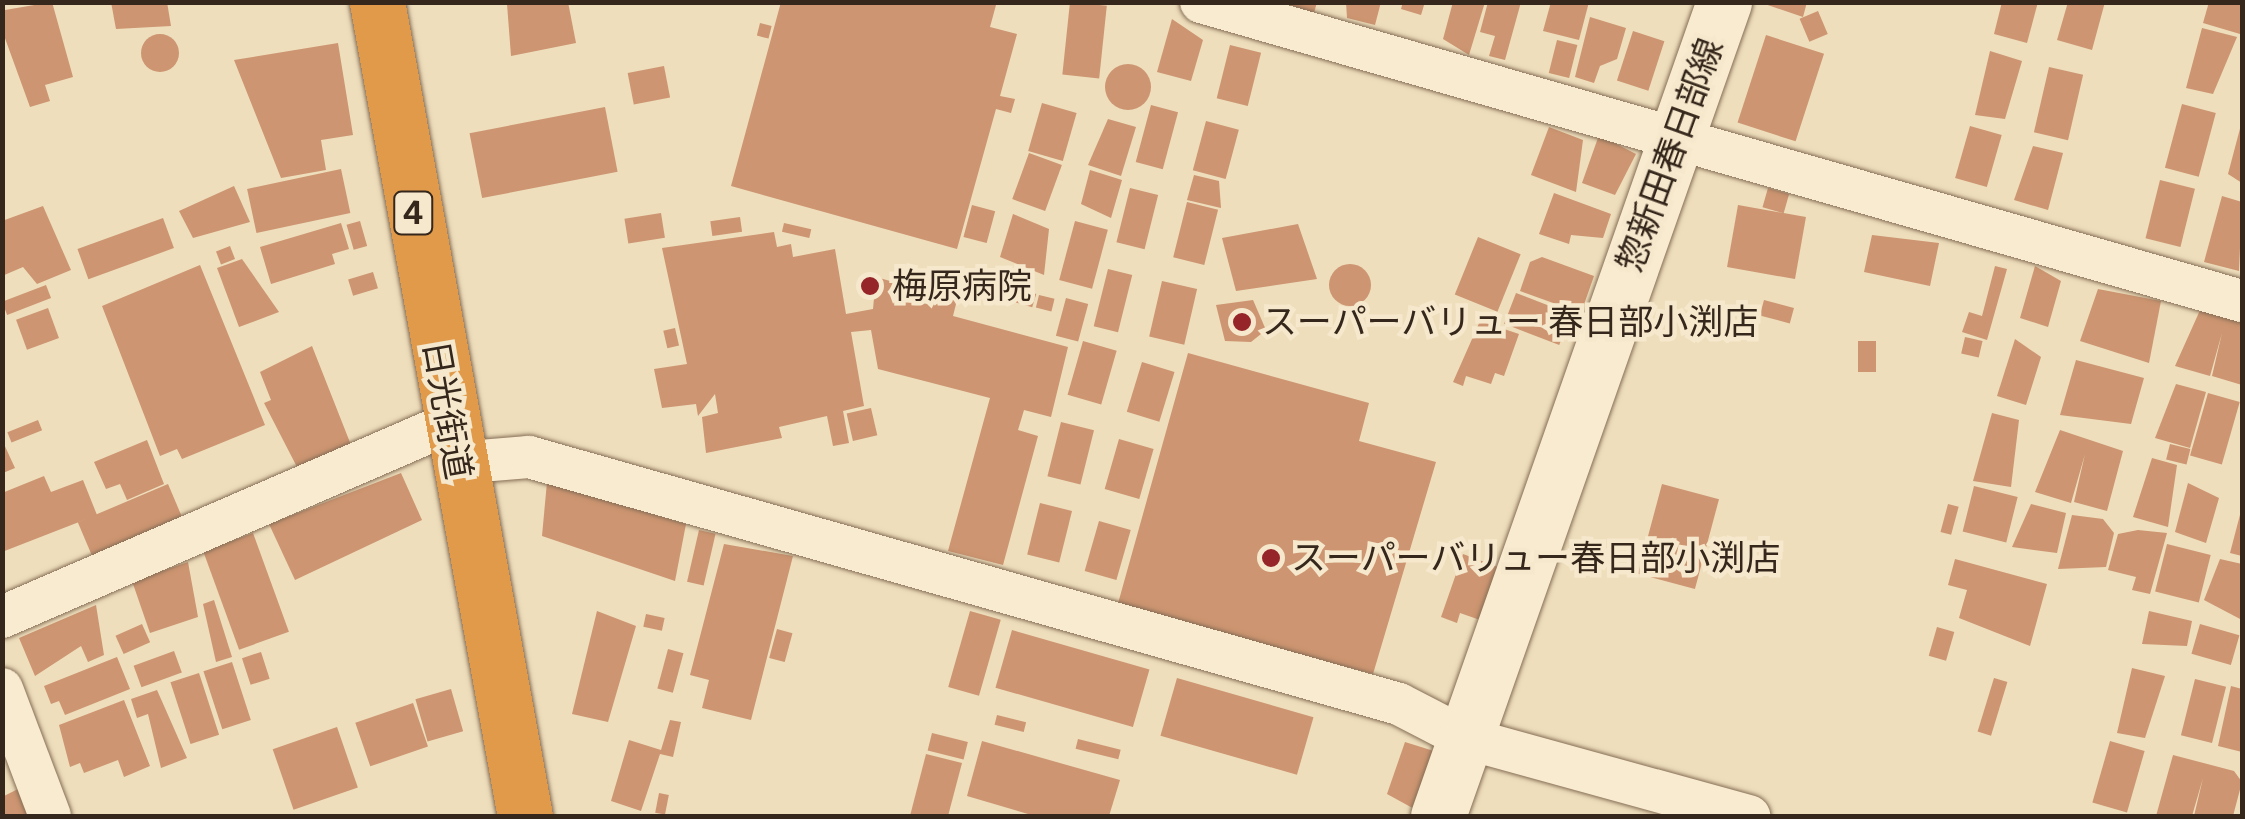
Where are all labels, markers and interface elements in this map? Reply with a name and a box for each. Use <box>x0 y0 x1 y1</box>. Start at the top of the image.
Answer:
street label: 惣新田春日部線 <box>1608 33 1732 277</box>
road number: 4 <box>393 186 433 240</box>
place label: 梅原病院 <box>892 265 1032 307</box>
marker: 梅原病院 <box>857 273 883 299</box>
place label: スーパーバリュー 春日部小渕店 <box>1262 301 1759 343</box>
marker: スーパーバリュー 春日部小渕店 <box>1231 311 1253 333</box>
street label: 日光街道 <box>414 337 480 483</box>
place label: スーパーバリュー春日部小渕店 <box>1291 537 1781 579</box>
marker: スーパーバリュー春日部小渕店 <box>1260 547 1282 569</box>

